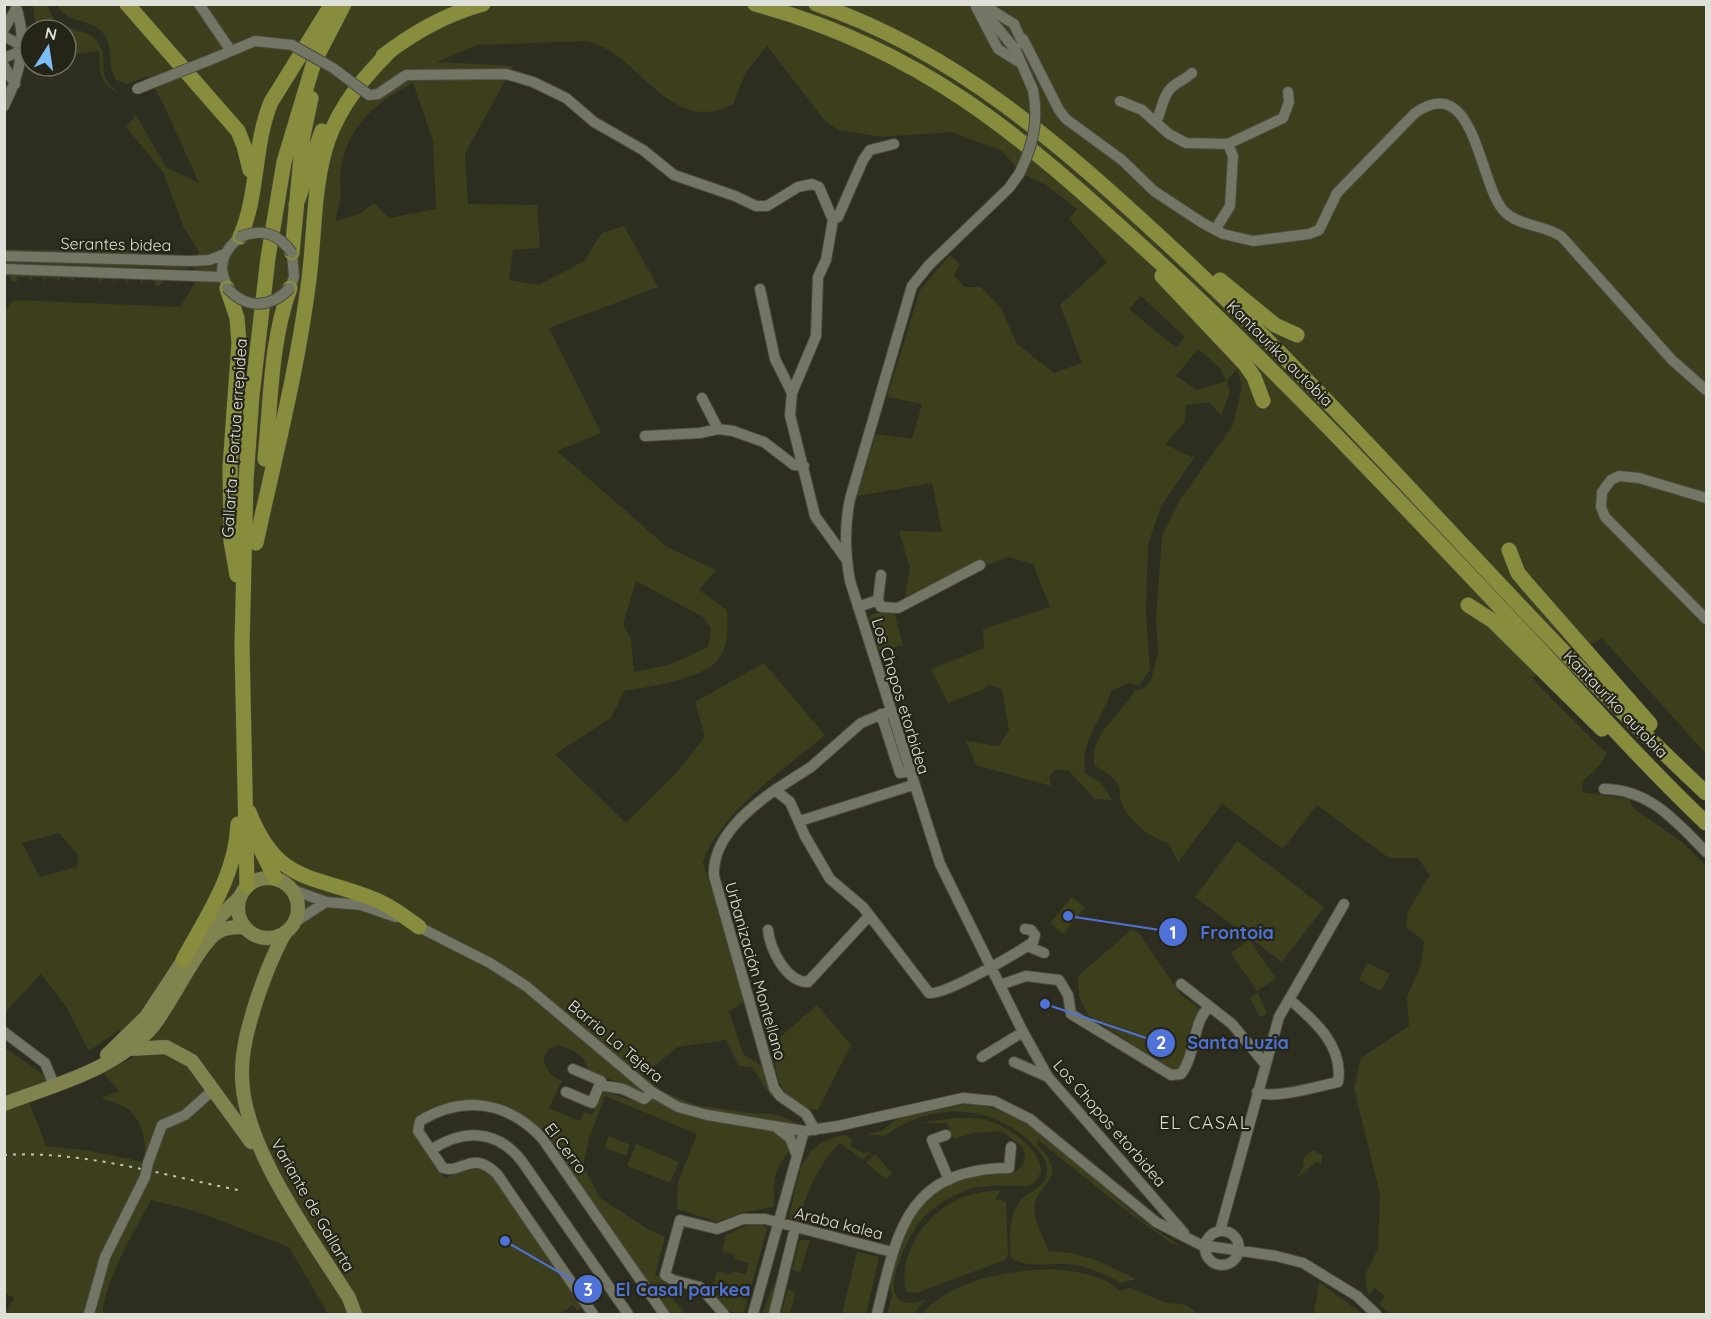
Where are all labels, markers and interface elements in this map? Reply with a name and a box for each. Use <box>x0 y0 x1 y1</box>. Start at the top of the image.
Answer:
north arrow <box>18 18 78 78</box>
text: N <box>43 22 59 44</box>
street label: Serantes bidea <box>60 233 172 255</box>
street label: Kantauriko autobia <box>1223 296 1337 410</box>
street label: Gallarta - Portua errepidea <box>217 338 251 538</box>
street label: Los Chopos etorbidea <box>868 615 934 777</box>
street label: Kantauriko autobia <box>1559 646 1673 762</box>
street label: Urbanización Montellano <box>721 880 791 1062</box>
callout: Frontoia <box>1158 914 1286 950</box>
text: 1 <box>1169 921 1177 944</box>
text: Frontoia <box>1200 921 1274 944</box>
street label: Barrio La Tejera <box>564 995 668 1087</box>
callout: Santa Luzia <box>1146 1025 1301 1061</box>
text: 2 <box>1156 1031 1166 1054</box>
text: Santa Luzia <box>1187 1031 1289 1054</box>
street label: Los Chopos etorbidea <box>1049 1055 1171 1191</box>
district label: EL CASAL <box>1159 1111 1251 1134</box>
street label: El Cerro <box>540 1119 592 1177</box>
street label: Variante de Gallarta <box>267 1135 359 1275</box>
street label: Araba kalea <box>793 1202 885 1244</box>
callout: El Casal parkea <box>573 1271 763 1307</box>
text: 3 <box>583 1278 593 1301</box>
text: El Casal parkea <box>615 1278 751 1301</box>

